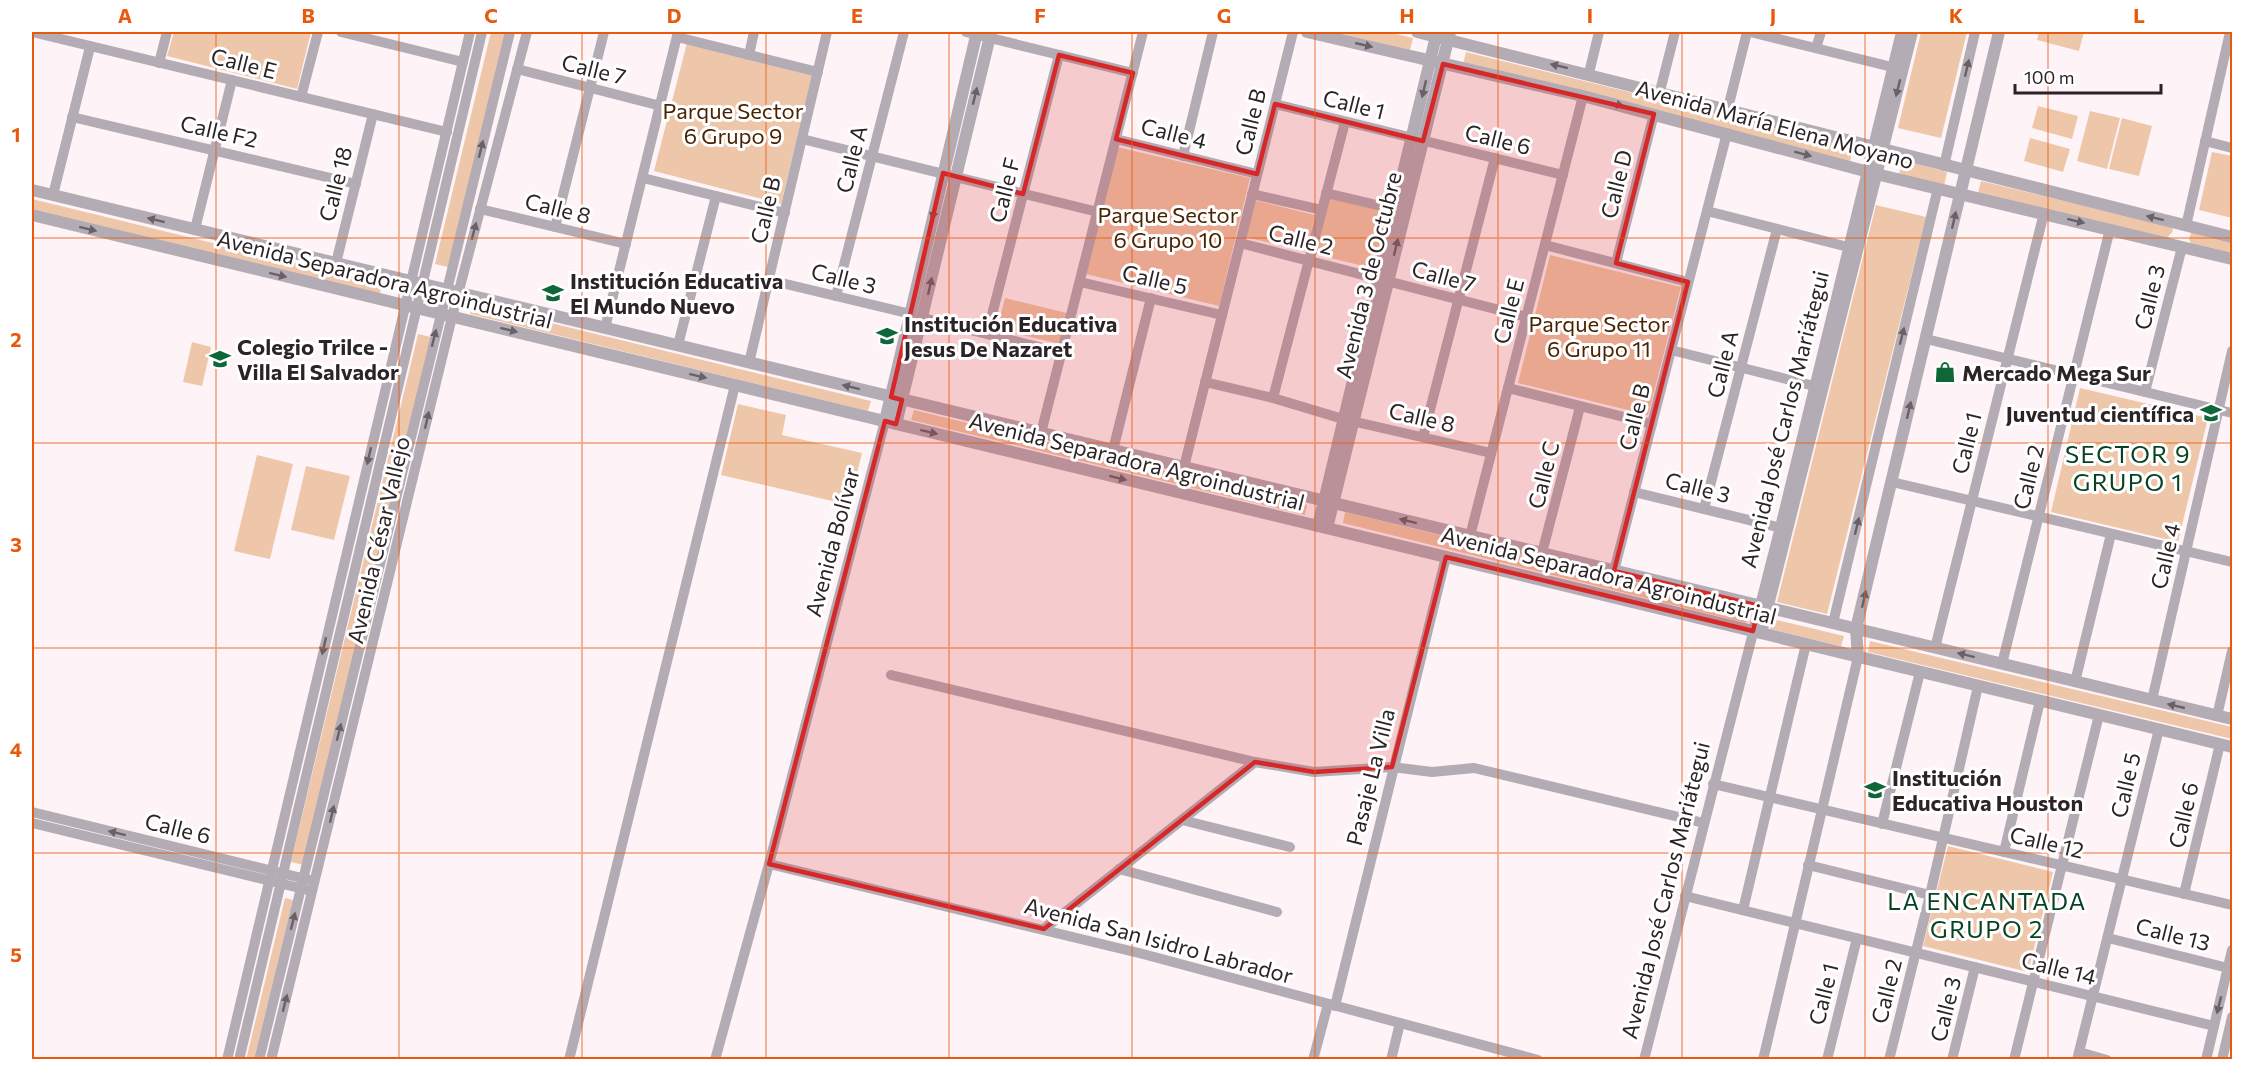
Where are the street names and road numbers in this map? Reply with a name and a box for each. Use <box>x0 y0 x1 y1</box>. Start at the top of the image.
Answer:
street label: Calle E <box>208 42 280 84</box>
street label: Calle 7 <box>559 48 629 90</box>
street label: Avenida María Elena Moyano <box>1633 74 1917 174</box>
street label: Calle 1 <box>1320 83 1388 125</box>
street label: Calle B <box>1229 86 1271 158</box>
street label: Calle F2 <box>178 109 260 153</box>
street label: Calle 4 <box>1138 112 1210 154</box>
street label: Calle 6 <box>1462 118 1534 160</box>
street label: Calle A <box>830 122 872 196</box>
street label: Calle 18 <box>313 144 357 224</box>
street label: Calle D <box>1594 147 1638 221</box>
street label: Calle F <box>983 155 1025 225</box>
street label: Avenida 3 de Octubre <box>1329 169 1407 381</box>
street label: Calle B <box>744 174 786 246</box>
street label: Calle 8 <box>522 187 594 229</box>
street label: Calle 2 <box>1266 218 1336 260</box>
street label: Avenida Separadora Agroindustrial <box>215 224 555 334</box>
street label: Calle 7 <box>1409 255 1479 297</box>
street label: Calle 3 <box>809 257 879 299</box>
street label: Calle 5 <box>1120 258 1190 300</box>
street label: Calle 3 <box>2128 262 2170 332</box>
street label: Avenida José Carlos Mariátegui <box>1734 268 1834 570</box>
street label: Calle E <box>1487 275 1529 347</box>
street label: Calle A <box>1701 327 1743 401</box>
street label: Calle B <box>1613 381 1655 453</box>
street label: Calle 8 <box>1386 396 1458 438</box>
street label: Avenida Separadora Agroindustrial <box>967 406 1307 516</box>
street label: Calle 1 <box>1945 409 1987 477</box>
street label: Avenida César Vallejo <box>341 434 415 646</box>
street label: Calle C <box>1522 438 1564 512</box>
street label: Calle 2 <box>2007 442 2049 512</box>
street label: Avenida Bolívar <box>799 464 865 620</box>
street label: Calle 3 <box>1663 466 1733 508</box>
street label: Avenida Separadora Agroindustrial <box>1439 520 1779 630</box>
street label: Calle 4 <box>2144 520 2186 592</box>
street label: Pasaje La Villa <box>1340 706 1400 848</box>
street label: Avenida José Carlos Mariátegui <box>1615 739 1715 1041</box>
street label: Calle 5 <box>2104 750 2146 820</box>
street label: Calle 6 <box>2162 779 2204 851</box>
street label: Calle 6 <box>142 807 214 849</box>
street label: Calle 12 <box>2007 820 2087 864</box>
street label: Avenida San Isidro Labrador <box>1022 891 1296 989</box>
street label: Calle 13 <box>2133 912 2213 956</box>
street label: Calle 14 <box>2019 946 2099 990</box>
street label: Calle 2 <box>1865 956 1907 1026</box>
street label: Calle 1 <box>1802 960 1844 1028</box>
street label: Calle 3 <box>1924 974 1966 1044</box>

